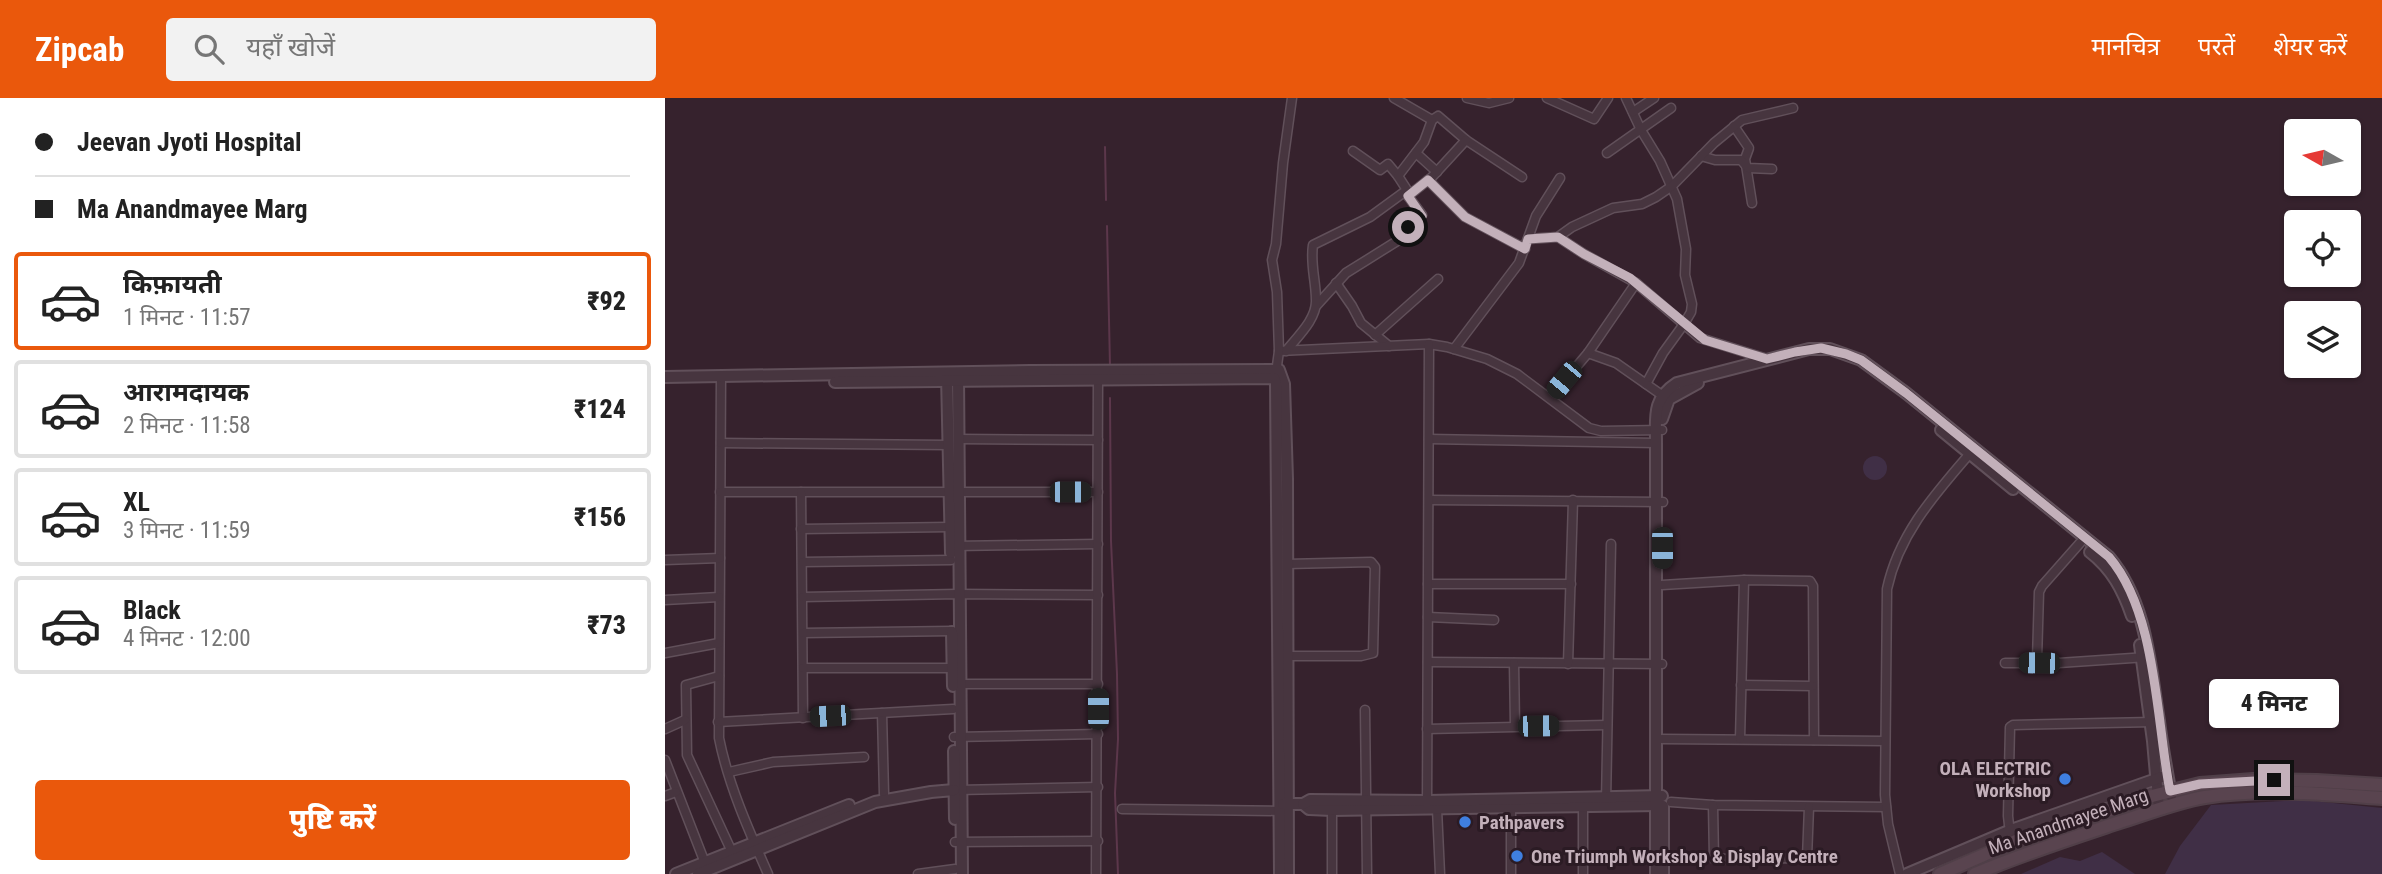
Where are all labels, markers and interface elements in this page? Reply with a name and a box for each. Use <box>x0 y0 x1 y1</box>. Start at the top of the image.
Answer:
search box <box>166 18 656 81</box>
text: Zipcab <box>35 30 124 69</box>
icon: search <box>190 30 228 68</box>
text: यहाँ खोजें <box>246 32 335 62</box>
text: मानचित्र <box>2091 33 2160 61</box>
text: परतें <box>2198 33 2235 61</box>
text: शेयर करें <box>2273 33 2347 61</box>
north arrow <box>2284 119 2361 196</box>
map controls <box>2284 119 2361 378</box>
text: Jeevan Jyoti Hospital <box>77 127 301 157</box>
text: Ma Anandmayee Marg <box>77 194 308 224</box>
button: locate <box>2284 210 2361 287</box>
route start <box>1392 211 1424 243</box>
text: किफ़ायती <box>123 269 222 299</box>
icon: car <box>39 270 102 333</box>
text: ₹92 <box>587 286 626 316</box>
button: layers <box>2284 301 2361 378</box>
text: 1 मिनट · 11:57 <box>123 304 251 331</box>
car <box>1543 357 1586 403</box>
text: आरामदायक <box>123 377 249 407</box>
icon: car <box>39 378 102 441</box>
text: ₹124 <box>574 394 626 424</box>
text: 2 मिनट · 11:58 <box>123 412 251 439</box>
car <box>1050 482 1092 503</box>
icon: car <box>39 486 102 549</box>
text: XL <box>123 487 150 517</box>
text: ₹156 <box>574 502 626 532</box>
text: 3 मिनट · 11:59 <box>123 517 251 544</box>
car <box>1652 527 1673 569</box>
icon: car <box>39 594 102 657</box>
text: Black <box>123 595 181 625</box>
text: ₹73 <box>587 610 626 640</box>
text: 4 मिनट · 12:00 <box>123 625 251 652</box>
car <box>2018 652 2061 674</box>
callout: 4 मिनट <box>2209 678 2339 728</box>
car <box>1088 688 1109 730</box>
text: 4 मिनट <box>2241 690 2307 717</box>
car <box>809 704 852 728</box>
car <box>1517 715 1560 737</box>
place label: OLA ELECTRIC Workshop <box>1939 757 2051 802</box>
route end <box>2258 764 2290 796</box>
marker: OLA ELECTRIC Workshop <box>2057 771 2073 787</box>
button: पुष्टि करें <box>35 780 630 860</box>
street label: Ma Anandmayee Marg <box>1985 783 2151 860</box>
place label: Pathpavers <box>1479 811 1564 834</box>
marker: Pathpavers <box>1457 814 1473 830</box>
place label: One Triumph Workshop & Display Centre <box>1531 845 1838 868</box>
marker: One Triumph Workshop & Display Centre <box>1509 848 1525 864</box>

